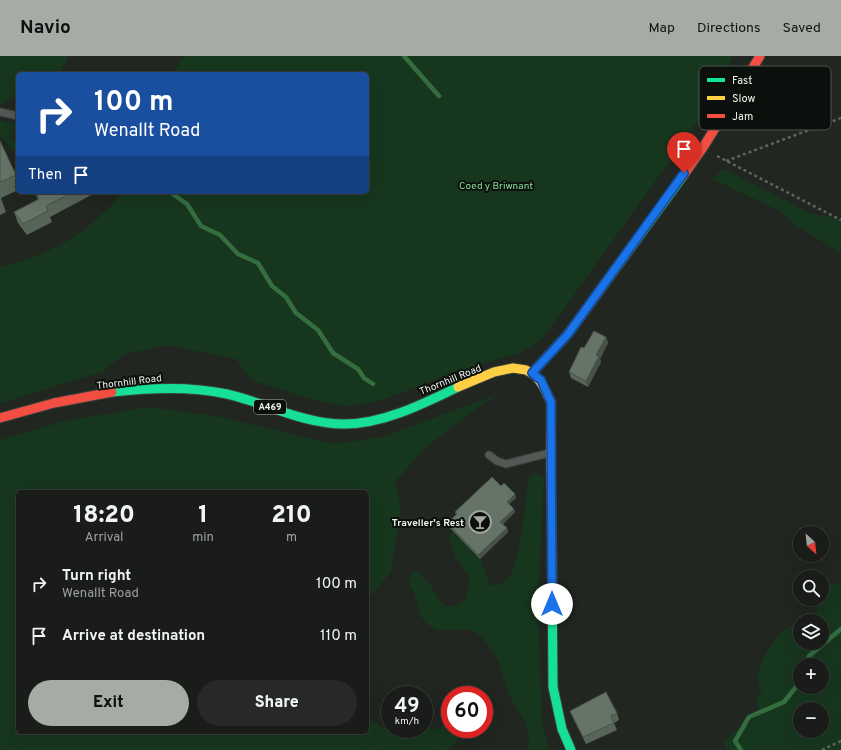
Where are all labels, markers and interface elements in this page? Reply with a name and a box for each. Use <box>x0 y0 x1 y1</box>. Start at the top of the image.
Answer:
text: Navio <box>20 16 71 40</box>
text: Map <box>649 20 675 37</box>
text: Directions <box>697 20 761 37</box>
text: Saved <box>783 20 821 37</box>
legend <box>699 66 831 130</box>
text: Fast <box>732 74 752 88</box>
text: 100 m <box>94 85 174 121</box>
icon: right <box>28 88 80 140</box>
text: Slow <box>732 92 755 106</box>
text: Jam <box>732 110 753 124</box>
text: Wenallt Road <box>94 120 200 143</box>
pin <box>667 132 701 173</box>
icon: arrive <box>673 138 695 160</box>
icon: arrive <box>70 164 92 186</box>
text: Then <box>28 166 62 185</box>
park label: Coed y Briwnant <box>459 180 533 193</box>
street label: Thornhill Road <box>418 362 483 399</box>
street label: Thornhill Road <box>96 372 162 393</box>
road number: A469 <box>254 400 286 414</box>
text: 18:20 <box>73 501 135 531</box>
text: 1 <box>198 501 208 531</box>
text: 210 <box>271 501 312 531</box>
bar icon: Traveller's Rest <box>467 509 493 535</box>
place label: Traveller's Rest <box>392 517 464 530</box>
north arrow <box>793 526 829 562</box>
map controls <box>793 526 829 738</box>
text: Arrival <box>85 530 124 546</box>
text: min <box>192 530 214 546</box>
text: m <box>286 530 297 546</box>
text: Turn right <box>62 567 131 586</box>
button: search <box>793 570 829 606</box>
icon: right <box>28 573 50 595</box>
text: 100 m <box>316 575 357 594</box>
position arrow <box>531 583 573 625</box>
text: Wenallt Road <box>62 586 139 602</box>
button: layers <box>793 614 829 650</box>
icon: arrive <box>28 625 50 647</box>
text: Arrive at destination <box>62 627 205 646</box>
text: 110 m <box>320 627 357 646</box>
button: + <box>793 658 829 694</box>
button: Exit <box>28 680 189 726</box>
button: Share <box>197 680 357 726</box>
speed limit sign: 60 <box>441 686 493 738</box>
text: 49 <box>394 694 420 720</box>
button: − <box>793 702 829 738</box>
text: km/h <box>395 715 419 728</box>

